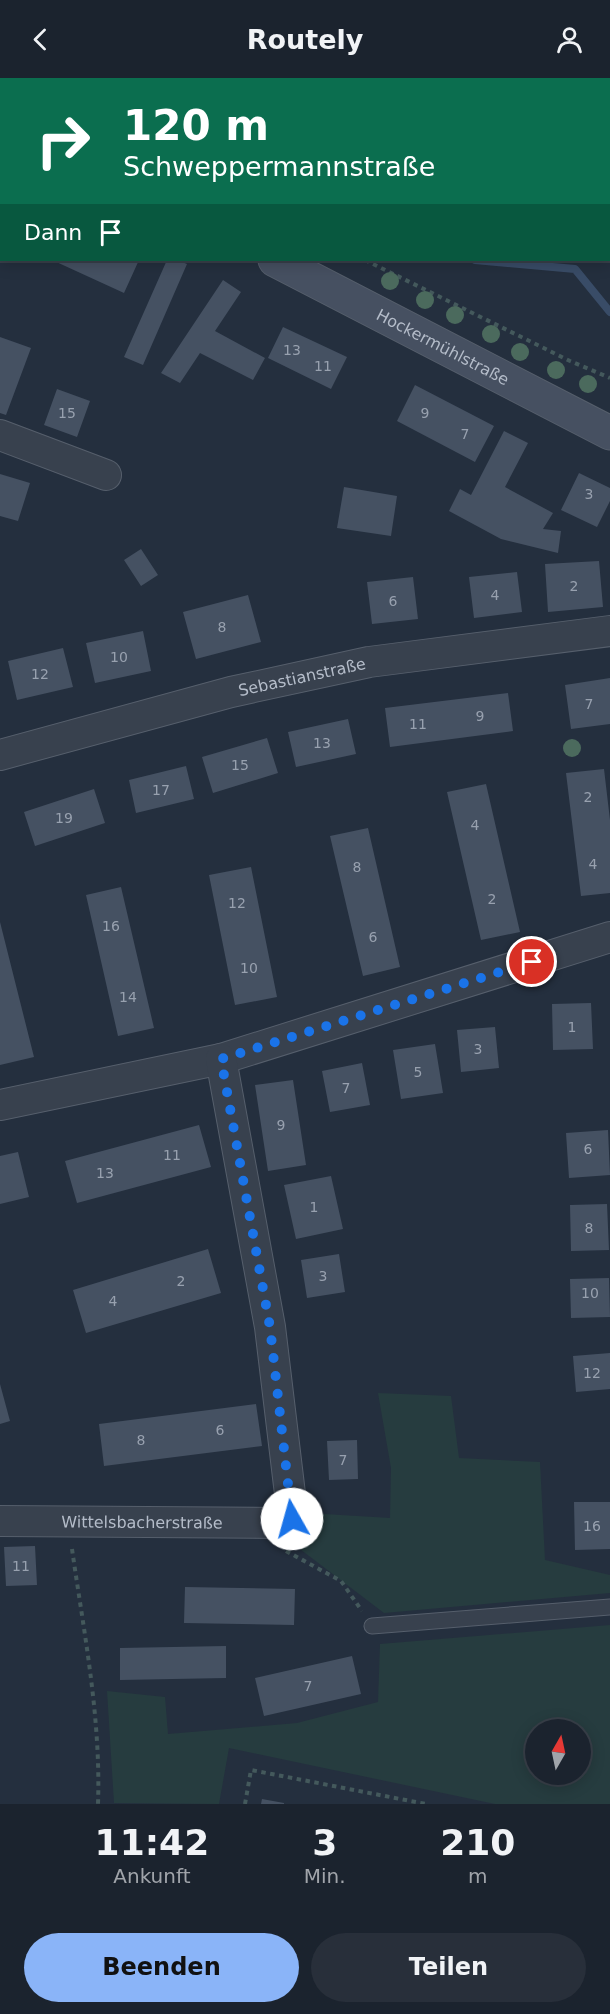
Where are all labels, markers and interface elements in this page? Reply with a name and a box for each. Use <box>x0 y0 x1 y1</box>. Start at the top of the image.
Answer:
icon: back <box>24 23 57 56</box>
icon: person <box>553 23 586 56</box>
text: Routely <box>247 24 363 55</box>
text: 120 m <box>123 101 269 150</box>
icon: right <box>24 102 102 180</box>
text: Schweppermannstraße <box>123 151 435 182</box>
icon: arrive <box>94 216 127 249</box>
text: Dann <box>24 220 82 245</box>
street label: Hockermühlstraße <box>373 305 512 389</box>
house number: 13 <box>283 342 301 358</box>
house number: 11 <box>314 358 332 374</box>
house number: 15 <box>58 405 76 421</box>
house number: 9 <box>421 405 429 421</box>
house number: 7 <box>461 426 469 442</box>
house number: 3 <box>585 486 593 502</box>
house number: 2 <box>570 578 578 594</box>
house number: 4 <box>491 587 500 603</box>
house number: 6 <box>389 593 398 609</box>
house number: 8 <box>218 619 226 635</box>
house number: 10 <box>110 649 128 665</box>
street label: Sebastianstraße <box>236 654 367 700</box>
house number: 12 <box>31 666 49 682</box>
house number: 7 <box>585 696 593 712</box>
house number: 9 <box>476 708 484 724</box>
house number: 11 <box>409 716 427 732</box>
house number: 13 <box>313 735 331 751</box>
house number: 15 <box>231 757 249 773</box>
house number: 17 <box>152 782 170 798</box>
house number: 2 <box>584 789 592 805</box>
house number: 19 <box>55 810 73 826</box>
house number: 4 <box>471 817 480 833</box>
house number: 4 <box>589 856 598 872</box>
house number: 8 <box>353 859 361 875</box>
house number: 2 <box>488 891 496 907</box>
house number: 12 <box>228 895 246 911</box>
house number: 16 <box>102 918 120 934</box>
house number: 6 <box>369 929 378 945</box>
pin <box>506 936 557 987</box>
icon: arrive <box>515 945 548 978</box>
house number: 10 <box>240 960 258 976</box>
house number: 14 <box>119 989 137 1005</box>
house number: 1 <box>568 1019 576 1035</box>
house number: 3 <box>474 1041 482 1057</box>
house number: 5 <box>414 1064 422 1080</box>
house number: 7 <box>342 1080 350 1096</box>
house number: 9 <box>277 1117 285 1133</box>
house number: 6 <box>584 1141 593 1157</box>
house number: 11 <box>163 1147 181 1163</box>
house number: 13 <box>96 1165 114 1181</box>
house number: 1 <box>310 1199 318 1215</box>
house number: 8 <box>585 1220 593 1236</box>
house number: 3 <box>319 1268 327 1284</box>
house number: 2 <box>177 1273 185 1289</box>
house number: 10 <box>581 1285 599 1301</box>
house number: 4 <box>109 1293 118 1309</box>
house number: 12 <box>583 1365 601 1381</box>
house number: 6 <box>216 1422 225 1438</box>
house number: 8 <box>137 1432 145 1448</box>
house number: 7 <box>339 1452 347 1468</box>
position arrow <box>260 1487 324 1551</box>
street label: Wittelsbacherstraße <box>61 1512 223 1532</box>
house number: 16 <box>583 1518 601 1534</box>
house number: 11 <box>12 1558 30 1574</box>
house number: 7 <box>304 1678 312 1694</box>
north arrow <box>525 1719 591 1785</box>
map controls <box>525 1719 591 1785</box>
text: 11:42 <box>95 1822 209 1863</box>
text: 3 <box>312 1822 337 1863</box>
text: 210 <box>440 1822 515 1863</box>
text: Ankunft <box>113 1864 191 1888</box>
text: Min. <box>304 1864 346 1888</box>
text: m <box>468 1864 488 1888</box>
button: Beenden <box>24 1933 299 2002</box>
button: Teilen <box>311 1933 586 2002</box>

